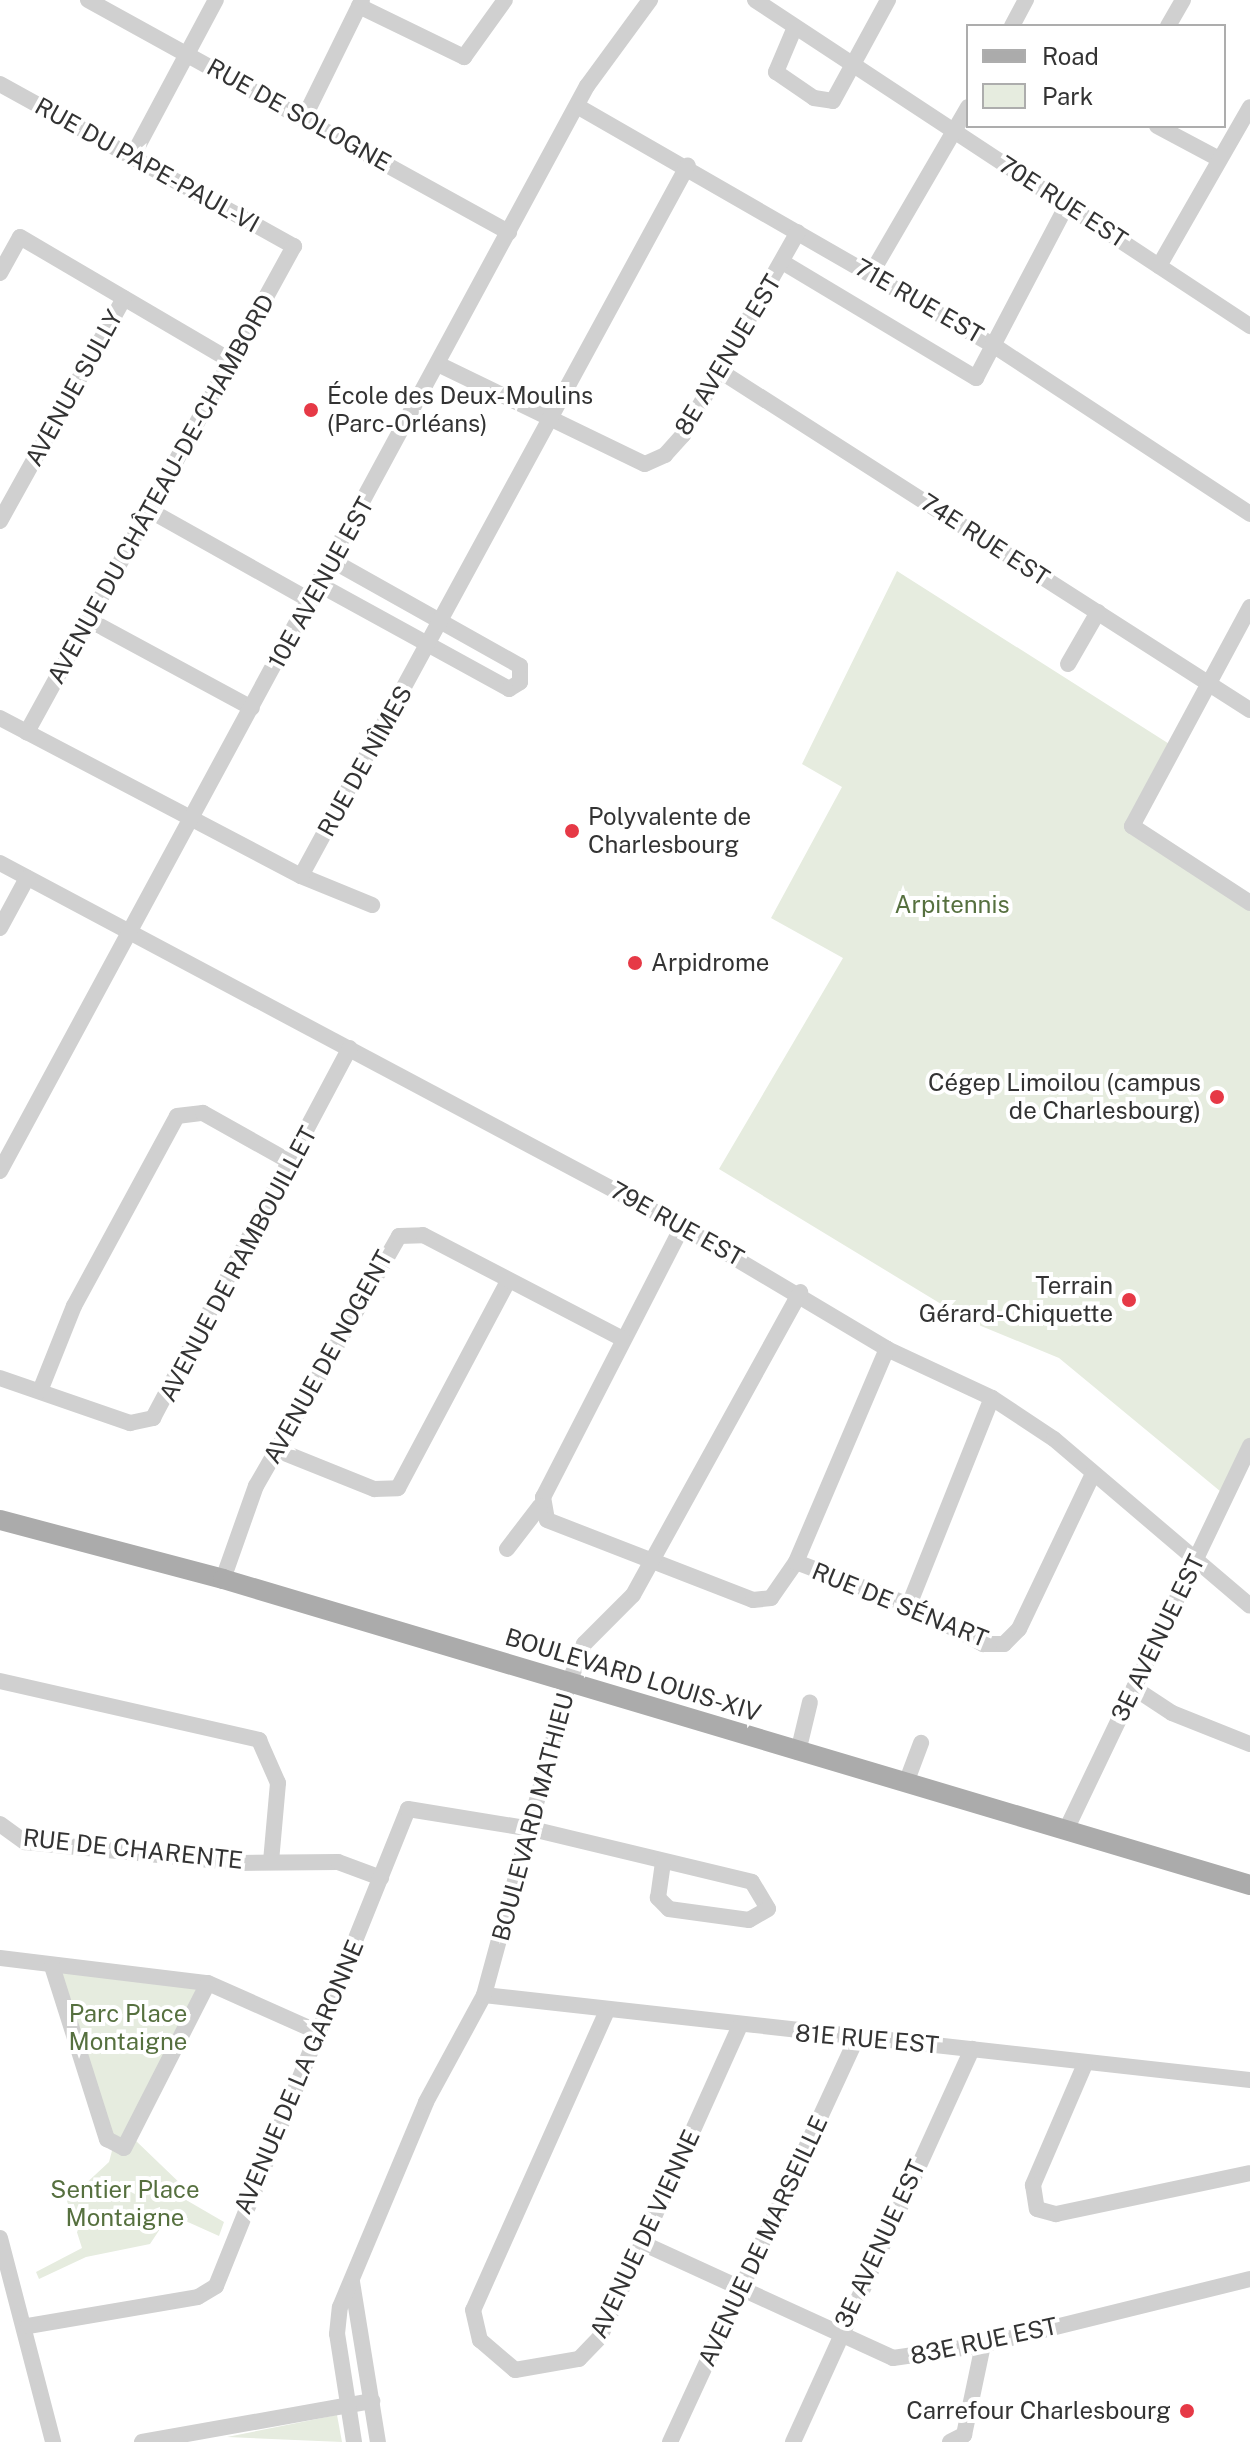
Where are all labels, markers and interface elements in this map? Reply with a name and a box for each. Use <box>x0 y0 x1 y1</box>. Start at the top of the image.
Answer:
legend <box>966 24 1226 128</box>
text: Road <box>1042 42 1099 70</box>
street label: RUE DE SOLOGNE <box>202 53 396 177</box>
text: Park <box>1042 82 1093 110</box>
street label: RUE DU PAPE-PAUL-VI <box>30 91 264 239</box>
street label: 70E RUE EST <box>993 150 1133 254</box>
street label: 71E RUE EST <box>850 253 988 349</box>
street label: 8E AVENUE EST <box>669 270 787 440</box>
street label: AVENUE DU CHÂTEAU-DE-CHAMBORD <box>42 289 280 689</box>
street label: AVENUE SULLY <box>19 305 129 471</box>
place label: École des Deux-Moulins (Parc-Orléans) <box>327 382 594 438</box>
marker: École des Deux-Moulins (Parc-Orléans) <box>302 401 320 419</box>
street label: 74E RUE EST <box>915 488 1055 592</box>
street label: 10E AVENUE EST <box>262 492 380 674</box>
street label: RUE DE NÎMES <box>312 681 418 841</box>
place label: Polyvalente de Charlesbourg <box>588 803 752 859</box>
marker: Polyvalente de Charlesbourg <box>563 822 581 840</box>
park label: Arpitennis <box>894 891 1010 919</box>
place label: Arpidrome <box>651 949 769 977</box>
marker: Arpidrome <box>626 954 644 972</box>
place label: Cégep Limoilou (campus de Charlesbourg) <box>928 1069 1201 1125</box>
marker: Cégep Limoilou (campus de Charlesbourg) <box>1208 1088 1226 1106</box>
street label: AVENUE DE RAMBOUILLET <box>153 1122 323 1406</box>
street label: 79E RUE EST <box>605 1176 749 1272</box>
street label: AVENUE DE NOGENT <box>257 1246 399 1468</box>
place label: Terrain Gérard-Chiquette <box>919 1272 1113 1328</box>
marker: Terrain Gérard-Chiquette <box>1120 1291 1138 1309</box>
street label: 3E AVENUE EST <box>1105 1550 1211 1726</box>
street label: RUE DE SÉNART <box>808 1557 992 1653</box>
street label: BOULEVARD LOUIS-XIV <box>502 1622 764 1728</box>
street label: BOULEVARD MATHIEU <box>486 1690 580 1944</box>
street label: RUE DE CHARENTE <box>22 1823 244 1875</box>
street label: AVENUE DE LA GARONNE <box>228 1936 370 2218</box>
park label: Parc Place Montaigne <box>69 2000 187 2056</box>
street label: 81E RUE EST <box>794 2018 940 2060</box>
street label: AVENUE DE MARSEILLE <box>692 2111 834 2371</box>
street label: AVENUE DE VIENNE <box>584 2125 706 2343</box>
street label: 3E AVENUE EST <box>829 2156 931 2332</box>
park label: Sentier Place Montaigne <box>50 2176 200 2232</box>
street label: 83E RUE EST <box>908 2311 1060 2371</box>
place label: Carrefour Charlesbourg <box>906 2397 1171 2425</box>
marker: Carrefour Charlesbourg <box>1178 2402 1196 2420</box>

